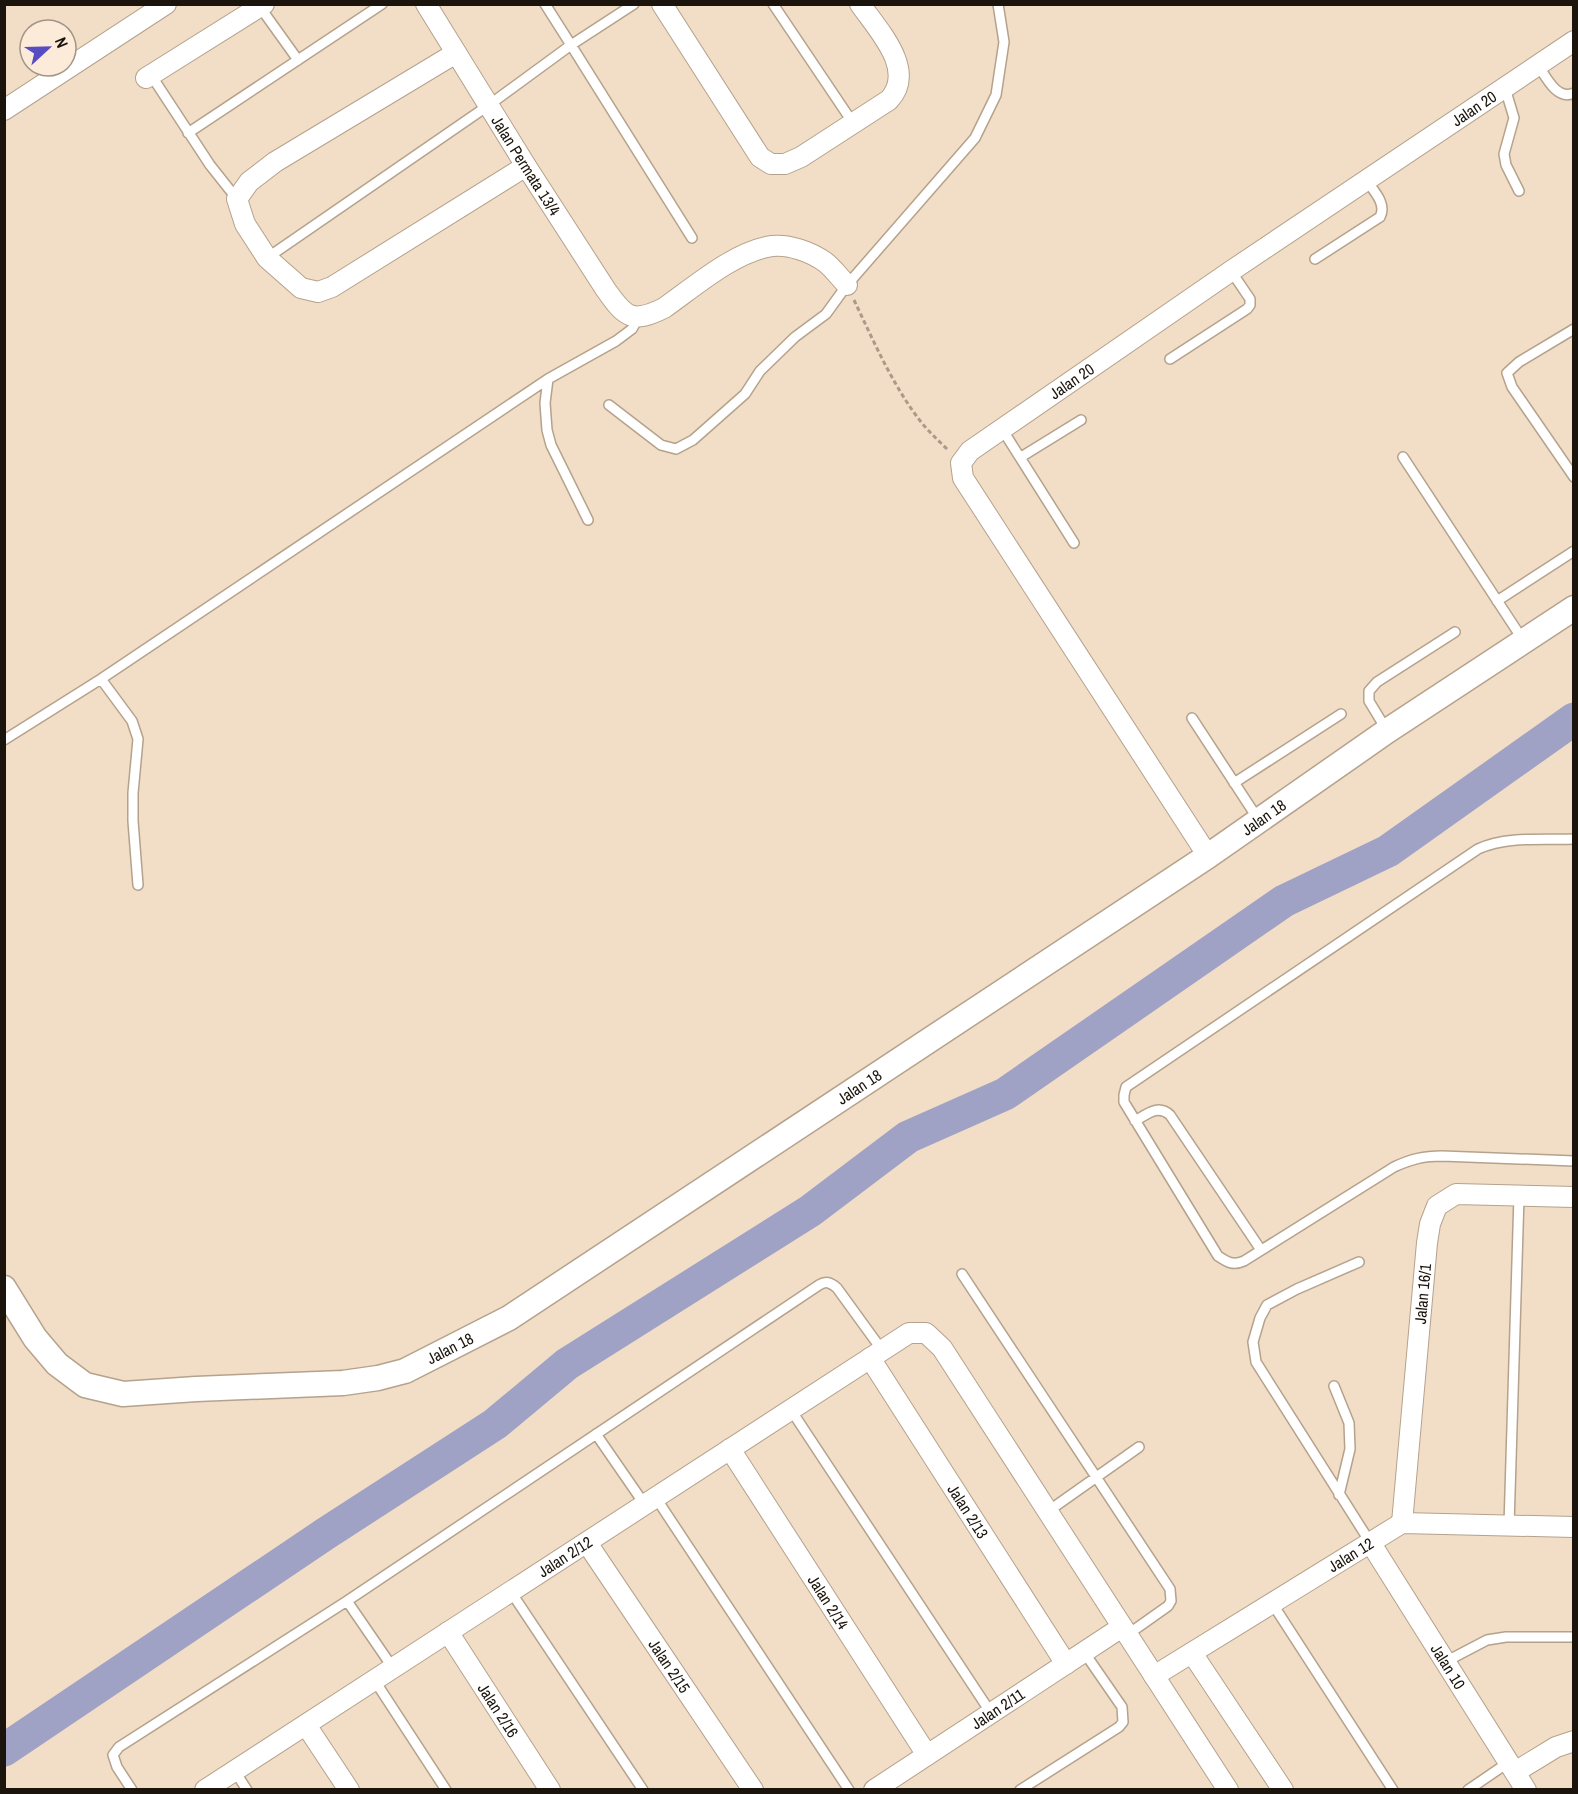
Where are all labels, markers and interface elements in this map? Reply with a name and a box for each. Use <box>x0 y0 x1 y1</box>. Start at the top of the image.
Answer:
north arrow <box>18 18 78 78</box>
text: N <box>50 34 74 51</box>
street label: Jalan 20 <box>1447 85 1501 131</box>
street label: Jalan Permata 13/4 <box>487 111 566 219</box>
street label: Jalan 20 <box>1045 358 1098 404</box>
street label: Jalan 18 <box>1237 794 1290 840</box>
street label: Jalan 18 <box>832 1064 886 1109</box>
street label: Jalan 16/1 <box>1409 1262 1436 1325</box>
street label: Jalan 18 <box>423 1327 477 1369</box>
street label: Jalan 2/13 <box>943 1480 994 1543</box>
street label: Jalan 2/12 <box>533 1531 596 1582</box>
street label: Jalan 12 <box>1324 1532 1377 1577</box>
street label: Jalan 2/14 <box>803 1571 854 1633</box>
street label: Jalan 2/15 <box>644 1635 696 1697</box>
street label: Jalan 10 <box>1426 1640 1471 1693</box>
street label: Jalan 2/16 <box>473 1679 524 1742</box>
street label: Jalan 2/11 <box>967 1683 1029 1734</box>

